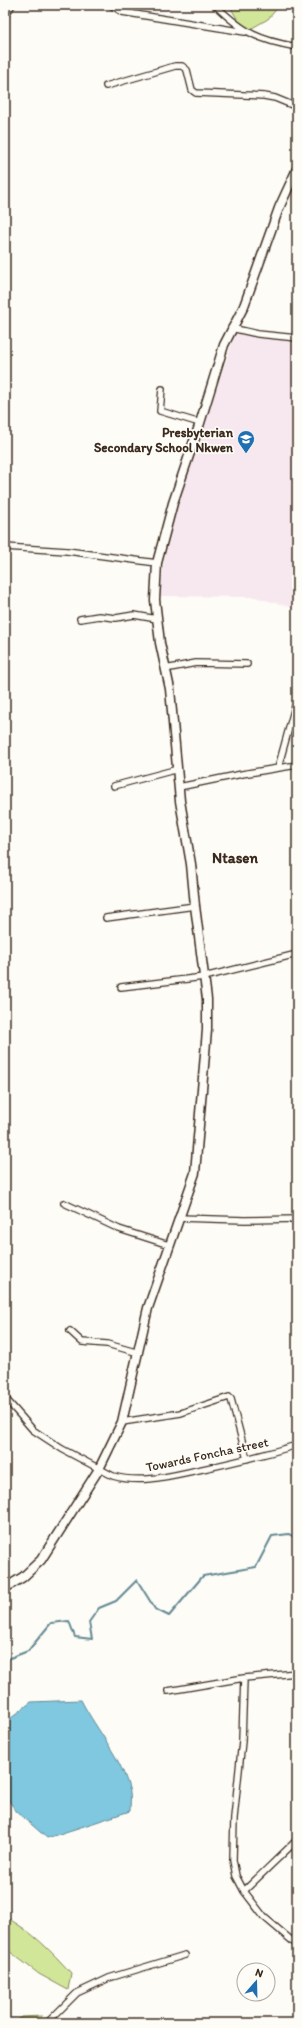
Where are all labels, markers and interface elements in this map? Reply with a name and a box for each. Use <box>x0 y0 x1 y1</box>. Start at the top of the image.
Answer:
place label: Presbyterian Secondary School Nkwen <box>94 425 234 456</box>
school or university icon: Presbyterian Secondary School Nkwen <box>236 429 256 454</box>
district label: Ntasen <box>212 849 258 867</box>
street label: Towards Foncha street <box>145 1434 270 1475</box>
north arrow <box>236 1962 276 2002</box>
text: N <box>254 1966 265 1980</box>

